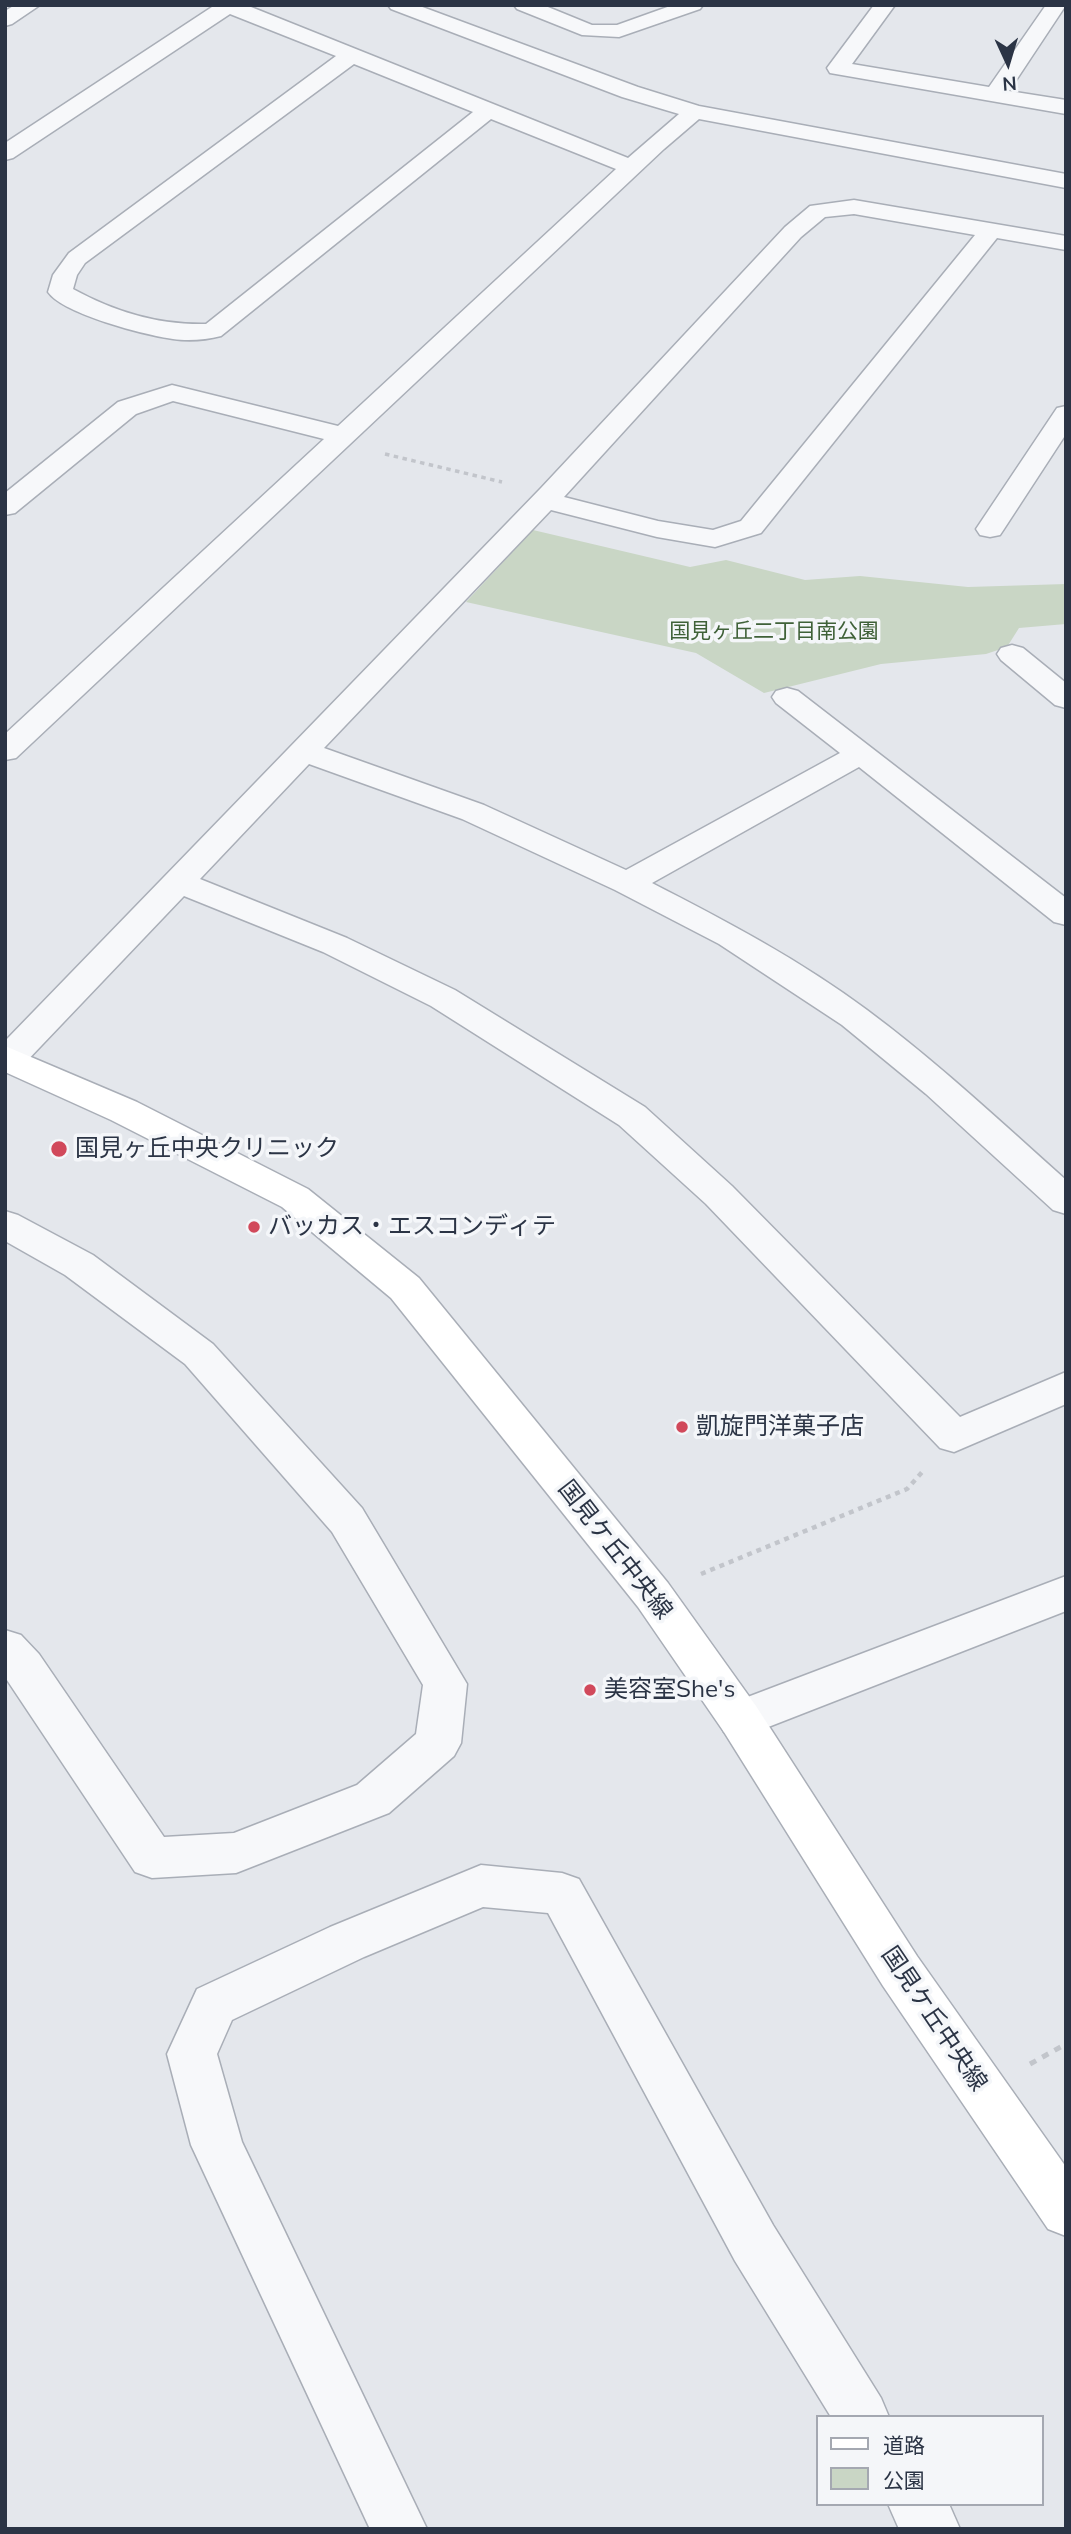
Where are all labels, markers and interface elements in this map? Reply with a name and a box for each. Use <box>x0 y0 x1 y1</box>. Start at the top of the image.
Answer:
north arrow <box>973 28 1043 98</box>
text: N <box>1001 71 1017 96</box>
park label: 国見ヶ丘二丁目南公園 <box>669 619 879 645</box>
place label: 国見ヶ丘中央クリニック <box>75 1135 339 1163</box>
marker: 国見ヶ丘中央クリニック <box>49 1139 69 1159</box>
place label: バッカス・エスコンディテ <box>268 1213 556 1241</box>
marker: バッカス・エスコンディテ <box>246 1219 262 1235</box>
place label: 凱旋門洋菓子店 <box>696 1413 864 1441</box>
marker: 凱旋門洋菓子店 <box>674 1419 690 1435</box>
street label: 国見ケ丘中央線 <box>552 1475 678 1625</box>
place label: 美容室She's <box>604 1676 735 1704</box>
marker: 美容室She's <box>582 1682 598 1698</box>
street label: 国見ケ丘中央線 <box>875 1941 993 2097</box>
legend <box>816 2415 1043 2506</box>
text: 道路 <box>883 2432 925 2458</box>
text: 公園 <box>883 2467 925 2493</box>

